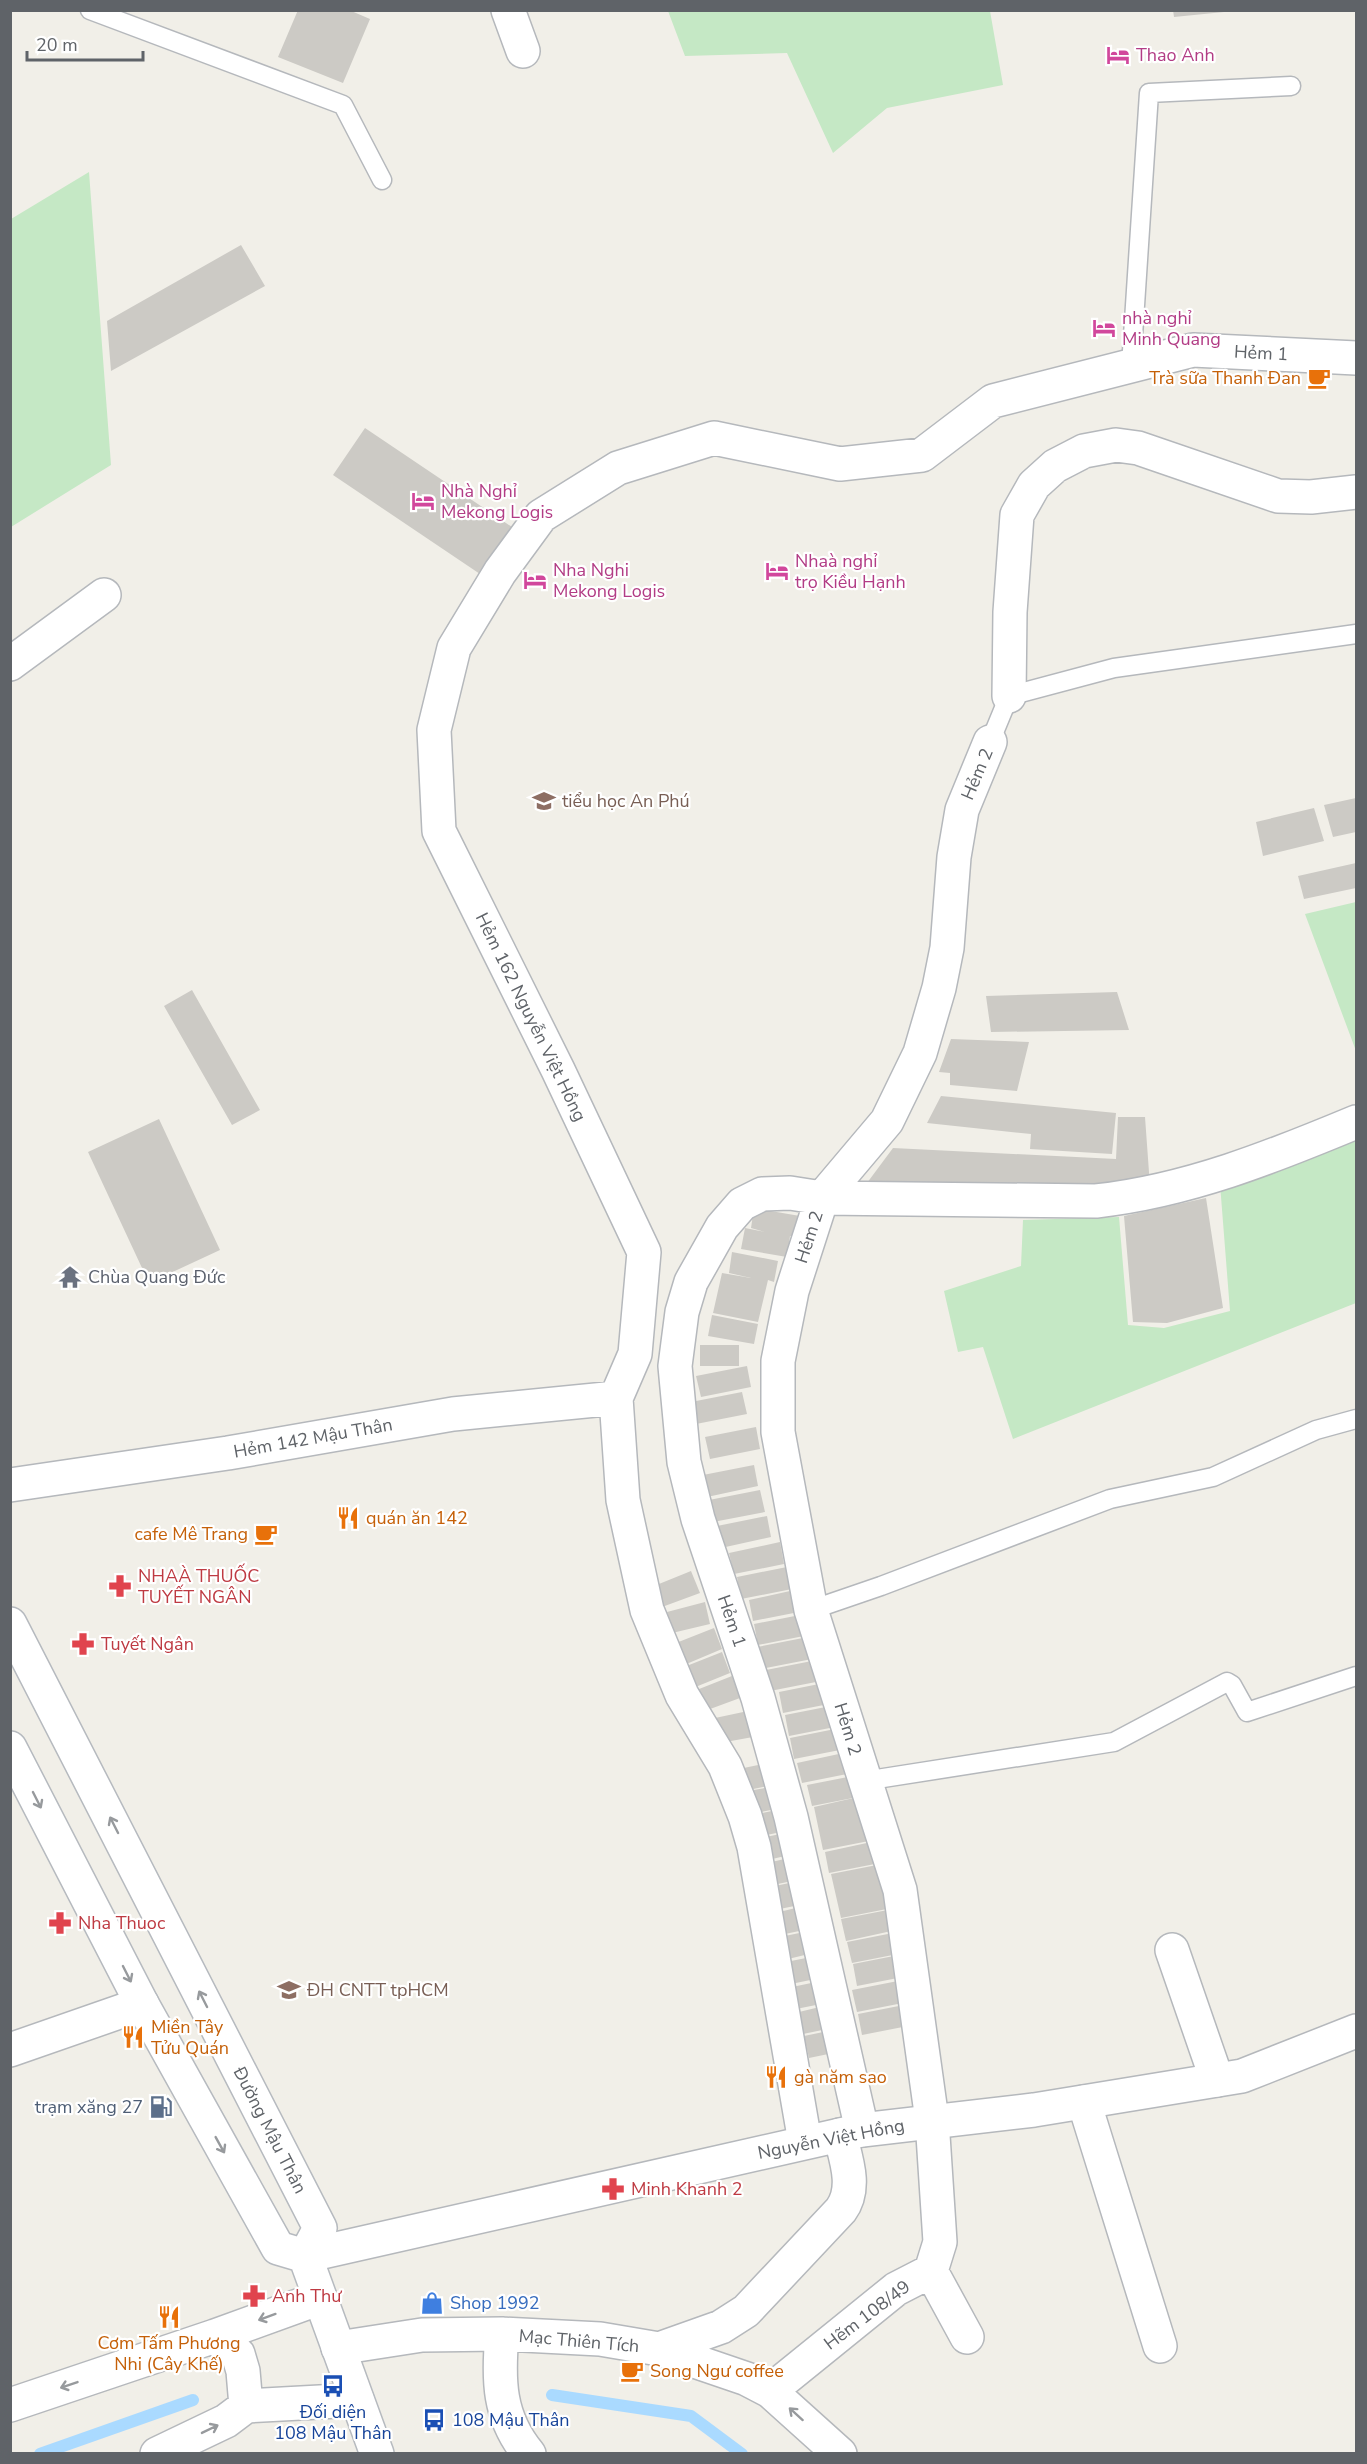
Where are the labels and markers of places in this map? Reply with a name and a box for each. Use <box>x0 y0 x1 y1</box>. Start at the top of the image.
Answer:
hotel icon: Thao Anh <box>1105 42 1131 68</box>
place label: Thao Anh <box>1136 43 1215 67</box>
place label: nhà nghỉ Minh Quang <box>1122 306 1221 351</box>
hotel icon: nhà nghỉ Minh Quang <box>1091 315 1117 341</box>
cafe icon: Trà sữa Thanh Đan <box>1306 365 1332 391</box>
place label: Trà sữa Thanh Đan <box>1149 366 1301 390</box>
place label: Nhà Nghỉ Mekong Logis <box>441 479 553 524</box>
hotel icon: Nhà Nghỉ Mekong Logis <box>410 488 436 514</box>
place label: Nhaà nghỉ trọ Kiều Hạnh <box>795 549 906 594</box>
place label: Nha Nghi Mekong Logis <box>553 558 665 603</box>
hotel icon: Nhaà nghỉ trọ Kiều Hạnh <box>764 558 790 584</box>
hotel icon: Nha Nghi Mekong Logis <box>522 567 548 593</box>
school or university icon: tiểu học An Phú <box>531 788 557 814</box>
place label: tiểu học An Phú <box>562 789 690 813</box>
temple icon: Chùa Quang Đức <box>57 1264 83 1290</box>
place label: Chùa Quang Đức <box>88 1265 225 1289</box>
restaurant icon: quán ăn 142 <box>335 1505 361 1531</box>
place label: quán ăn 142 <box>366 1506 468 1530</box>
cafe icon: cafe Mê Trang <box>253 1521 279 1547</box>
place label: cafe Mê Trang <box>135 1522 248 1546</box>
place label: NHAÀ THUỐC TUYẾT NGÂN <box>138 1563 259 1609</box>
pharmacy icon: NHAÀ THUỐC TUYẾT NGÂN <box>107 1573 133 1599</box>
pharmacy icon: Tuyết Ngân <box>70 1631 96 1657</box>
place label: Tuyết Ngân <box>101 1632 194 1656</box>
pharmacy icon: Nha Thuoc <box>47 1910 73 1936</box>
place label: Nha Thuoc <box>78 1911 165 1935</box>
school or university icon: ĐH CNTT tpHCM <box>276 1977 302 2003</box>
place label: ĐH CNTT tpHCM <box>306 1978 449 2002</box>
place label: Miền Tây Tửu Quán <box>151 2015 229 2060</box>
restaurant icon: Miền Tây Tửu Quán <box>120 2024 146 2050</box>
restaurant icon: gà năm sao <box>763 2064 789 2090</box>
place label: gà năm sao <box>794 2065 887 2089</box>
fuel station icon: trạm xăng 27 <box>148 2094 174 2120</box>
place label: trạm xăng 27 <box>35 2095 143 2119</box>
pharmacy icon: Minh Khanh 2 <box>600 2176 626 2202</box>
place label: Minh Khanh 2 <box>631 2177 743 2201</box>
pharmacy icon: Anh Thư <box>241 2283 267 2309</box>
place label: Anh Thư <box>272 2284 342 2308</box>
shop icon: Shop 1992 <box>419 2290 445 2316</box>
place label: Shop 1992 <box>450 2291 540 2315</box>
restaurant icon: Cơm Tấm Phương Nhi (Cây Khế) <box>156 2304 182 2330</box>
place label: Cơm Tấm Phương Nhi (Cây Khế) <box>97 2331 241 2376</box>
cafe icon: Song Ngư coffee <box>619 2358 645 2384</box>
place label: Song Ngư coffee <box>650 2359 784 2383</box>
bus stop icon: Đối diện 108 Mậu Thân <box>320 2373 346 2399</box>
place label: Đối diện 108 Mậu Thân <box>274 2400 392 2445</box>
bus stop icon: 108 Mậu Thân <box>421 2407 447 2433</box>
place label: 108 Mậu Thân <box>452 2408 570 2432</box>

